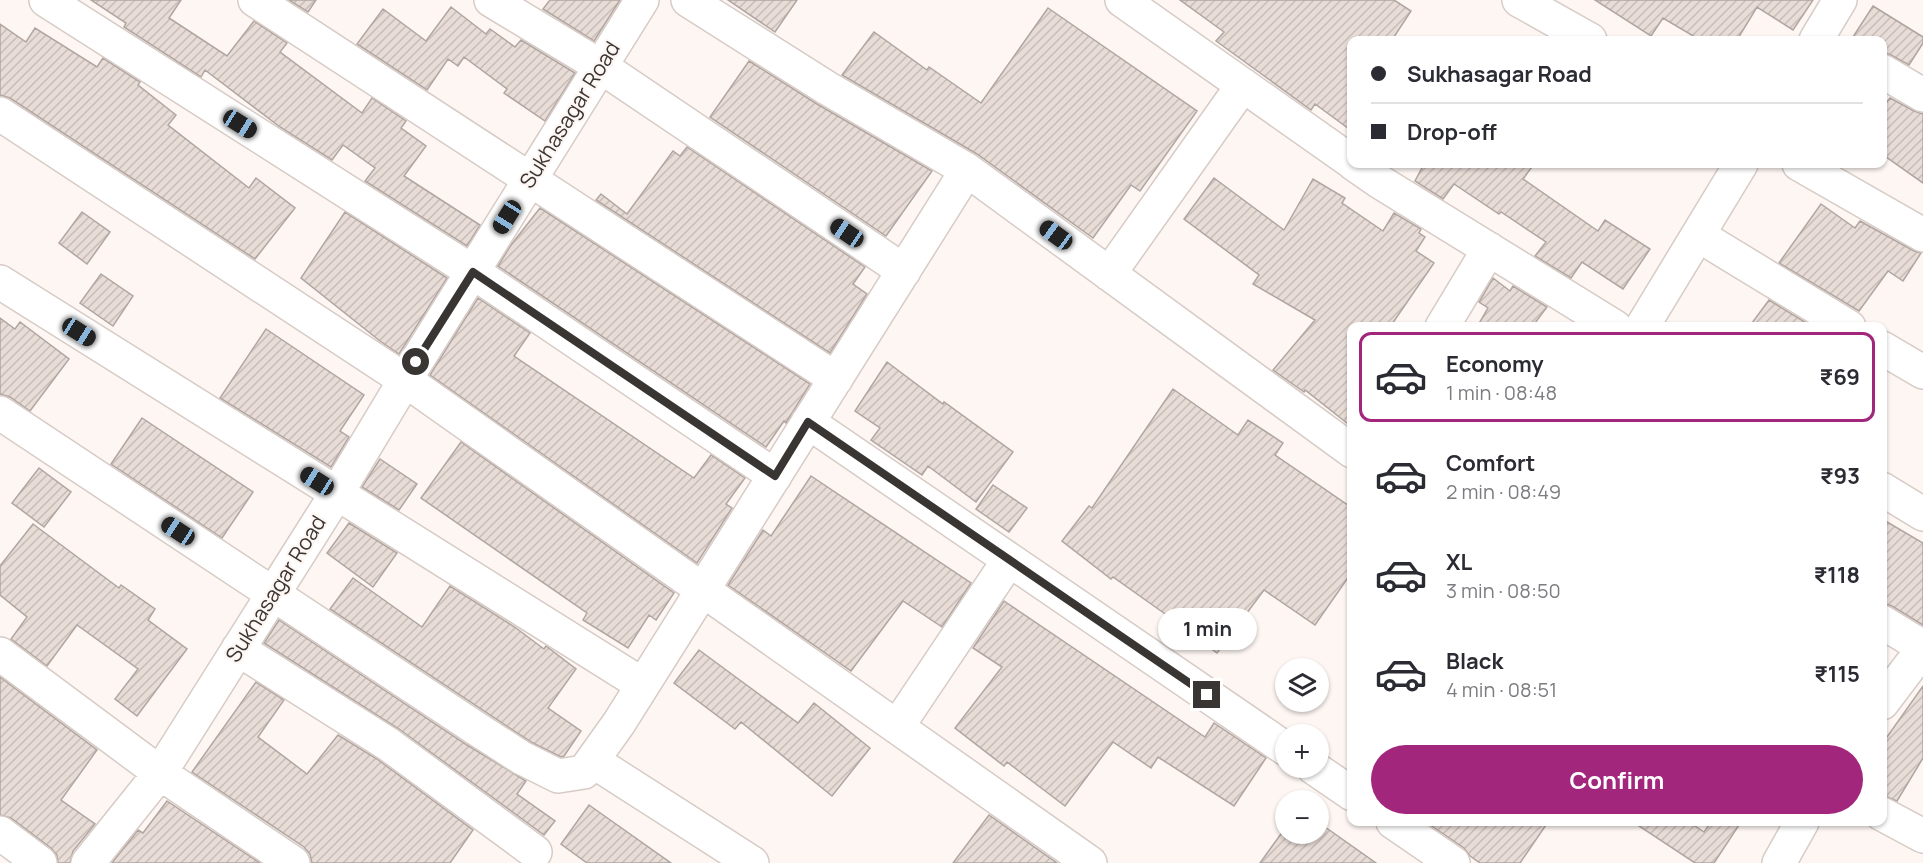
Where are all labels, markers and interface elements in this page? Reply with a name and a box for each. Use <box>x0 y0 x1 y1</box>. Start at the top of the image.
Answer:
street label: Sukhasagar Road <box>513 36 626 193</box>
text: Sukhasagar Road <box>1407 59 1592 89</box>
car <box>220 107 260 141</box>
text: Drop-off <box>1407 117 1497 147</box>
car <box>490 197 524 237</box>
car <box>827 215 867 251</box>
car <box>1036 217 1076 253</box>
car <box>59 315 99 349</box>
route start <box>402 348 429 375</box>
text: Economy <box>1446 349 1544 379</box>
icon: car <box>1374 350 1428 404</box>
text: ₹69 <box>1820 362 1860 392</box>
text: 1 min · 08:48 <box>1446 379 1557 406</box>
text: Comfort <box>1446 448 1535 478</box>
icon: car <box>1374 449 1428 503</box>
text: ₹93 <box>1820 461 1860 491</box>
car <box>297 464 337 498</box>
text: 2 min · 08:49 <box>1446 478 1561 505</box>
street label: Sukhasagar Road <box>219 510 332 667</box>
car <box>158 514 198 548</box>
text: XL <box>1446 547 1472 577</box>
icon: car <box>1374 548 1428 602</box>
text: ₹118 <box>1814 560 1860 590</box>
text: 3 min · 08:50 <box>1446 577 1561 604</box>
callout: 1 min <box>1158 608 1256 650</box>
text: 1 min <box>1183 615 1232 642</box>
text: Black <box>1446 646 1503 676</box>
icon: car <box>1374 647 1428 701</box>
map controls <box>1275 658 1329 844</box>
button: layers <box>1275 658 1329 712</box>
text: ₹115 <box>1814 659 1860 689</box>
text: 4 min · 08:51 <box>1446 676 1557 703</box>
route end <box>1193 681 1220 708</box>
button: + <box>1275 724 1329 778</box>
button: Confirm <box>1371 745 1863 814</box>
button: − <box>1275 790 1329 844</box>

